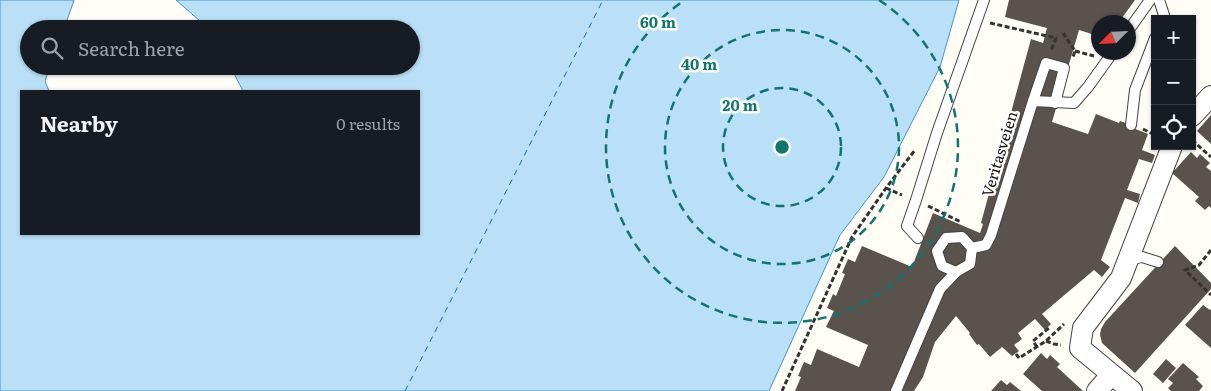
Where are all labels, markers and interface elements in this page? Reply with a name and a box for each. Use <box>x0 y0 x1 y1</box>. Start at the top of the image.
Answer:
text: 60 m <box>640 10 676 33</box>
north arrow <box>1091 15 1136 60</box>
map controls <box>1151 15 1196 150</box>
button: + <box>1151 15 1196 60</box>
search box <box>20 20 420 75</box>
icon: search <box>38 34 66 62</box>
text: Search here <box>78 34 185 62</box>
text: 40 m <box>681 52 717 75</box>
button: − <box>1151 60 1196 105</box>
text: 20 m <box>722 93 758 116</box>
button: locate <box>1151 105 1196 150</box>
text: Nearby <box>40 107 118 138</box>
street label: Veritasveien <box>975 108 1022 199</box>
text: 0 results <box>336 111 400 135</box>
centre of rings <box>773 138 791 156</box>

